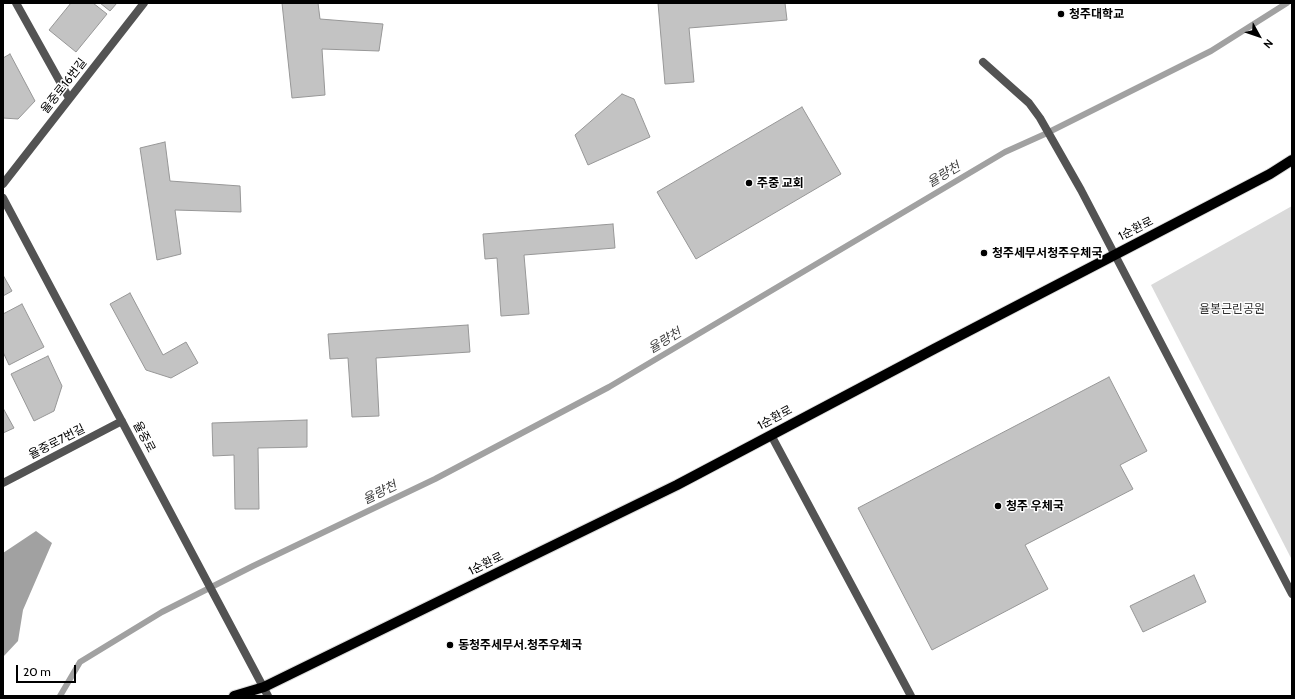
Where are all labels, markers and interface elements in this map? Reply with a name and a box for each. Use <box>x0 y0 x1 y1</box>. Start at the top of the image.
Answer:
place label: 청주대학교 <box>1069 7 1124 21</box>
marker: 청주대학교 <box>1056 9 1066 19</box>
north arrow <box>1239 16 1279 56</box>
text: N <box>1260 36 1276 51</box>
street label: 율중로16번길 <box>38 56 90 116</box>
water label: 율량천 <box>925 159 963 191</box>
place label: 주중 교회 <box>757 176 804 190</box>
marker: 주중 교회 <box>744 178 754 188</box>
street label: 1순환로 <box>1116 214 1156 244</box>
place label: 청주세무서청주우체국 <box>992 246 1102 260</box>
marker: 청주세무서청주우체국 <box>979 248 989 258</box>
park label: 율봉근린공원 <box>1199 302 1265 316</box>
water label: 율량천 <box>646 325 684 357</box>
street label: 1순환로 <box>755 403 795 433</box>
street label: 율중로 <box>130 419 158 455</box>
street label: 율중로7번길 <box>26 422 88 462</box>
water label: 율량천 <box>360 478 400 508</box>
place label: 청주 우체국 <box>1006 499 1064 513</box>
marker: 청주 우체국 <box>993 501 1003 511</box>
street label: 1순환로 <box>466 549 506 579</box>
place label: 동청주세무서.청주우체국 <box>458 638 582 652</box>
marker: 동청주세무서.청주우체국 <box>445 640 455 650</box>
scale bar <box>18 657 78 683</box>
text: 20 m <box>23 664 51 679</box>

